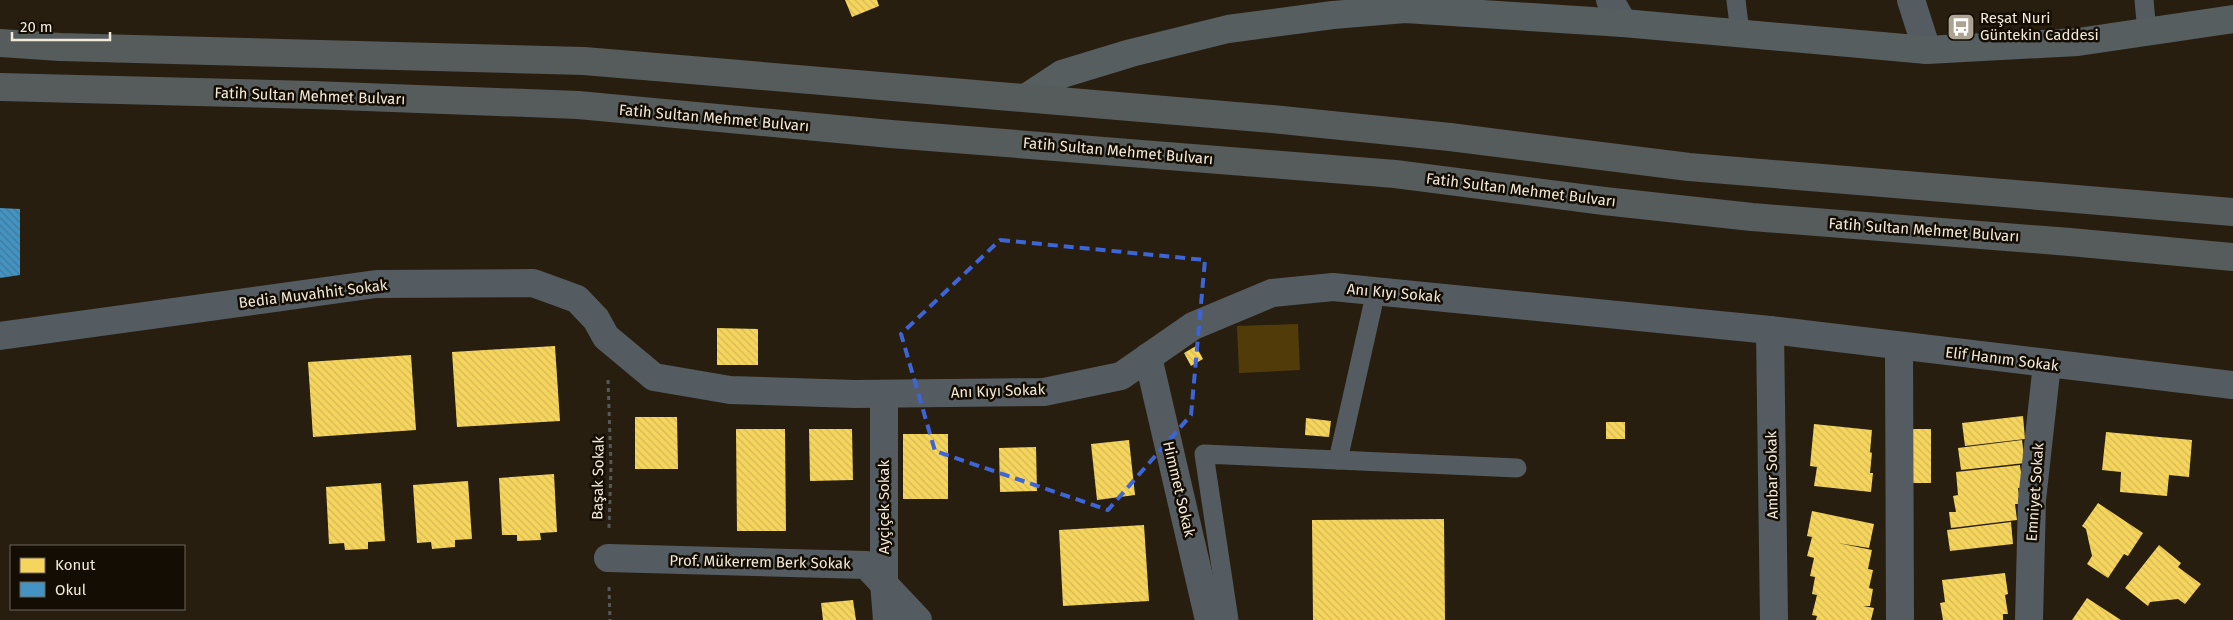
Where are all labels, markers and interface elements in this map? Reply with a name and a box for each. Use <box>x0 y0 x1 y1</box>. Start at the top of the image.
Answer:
place label: Reşat Nuri Güntekin Caddesi <box>1980 9 2099 44</box>
scale bar <box>12 10 110 42</box>
bus stop icon: Reşat Nuri Güntekin Caddesi <box>1946 12 1976 42</box>
text: 20 m <box>20 18 53 36</box>
street label: Fatih Sultan Mehmet Bulvarı <box>214 84 406 108</box>
street label: Fatih Sultan Mehmet Bulvarı <box>618 101 810 135</box>
street label: Fatih Sultan Mehmet Bulvarı <box>1022 134 1214 168</box>
street label: Fatih Sultan Mehmet Bulvarı <box>1425 169 1617 211</box>
street label: Fatih Sultan Mehmet Bulvarı <box>1828 214 2020 246</box>
street label: Bedia Muvahhit Sokak <box>238 276 389 312</box>
street label: Anı Kıyı Sokak <box>1346 280 1442 306</box>
street label: Elif Hanım Sokak <box>1944 343 2060 375</box>
street label: Anı Kıyı Sokak <box>950 380 1046 402</box>
street label: Ambar Sokak <box>1762 430 1782 519</box>
street label: Başak Sokak <box>588 436 608 520</box>
street label: Himmet Sokak <box>1159 439 1199 539</box>
street label: Emniyet Sokak <box>2023 442 2047 542</box>
street label: Ayçiçek Sokak <box>875 460 893 554</box>
legend <box>10 545 185 610</box>
street label: Prof. Mükerrem Berk Sokak <box>669 551 851 573</box>
text: Konut <box>55 556 96 574</box>
text: Okul <box>55 581 87 599</box>

